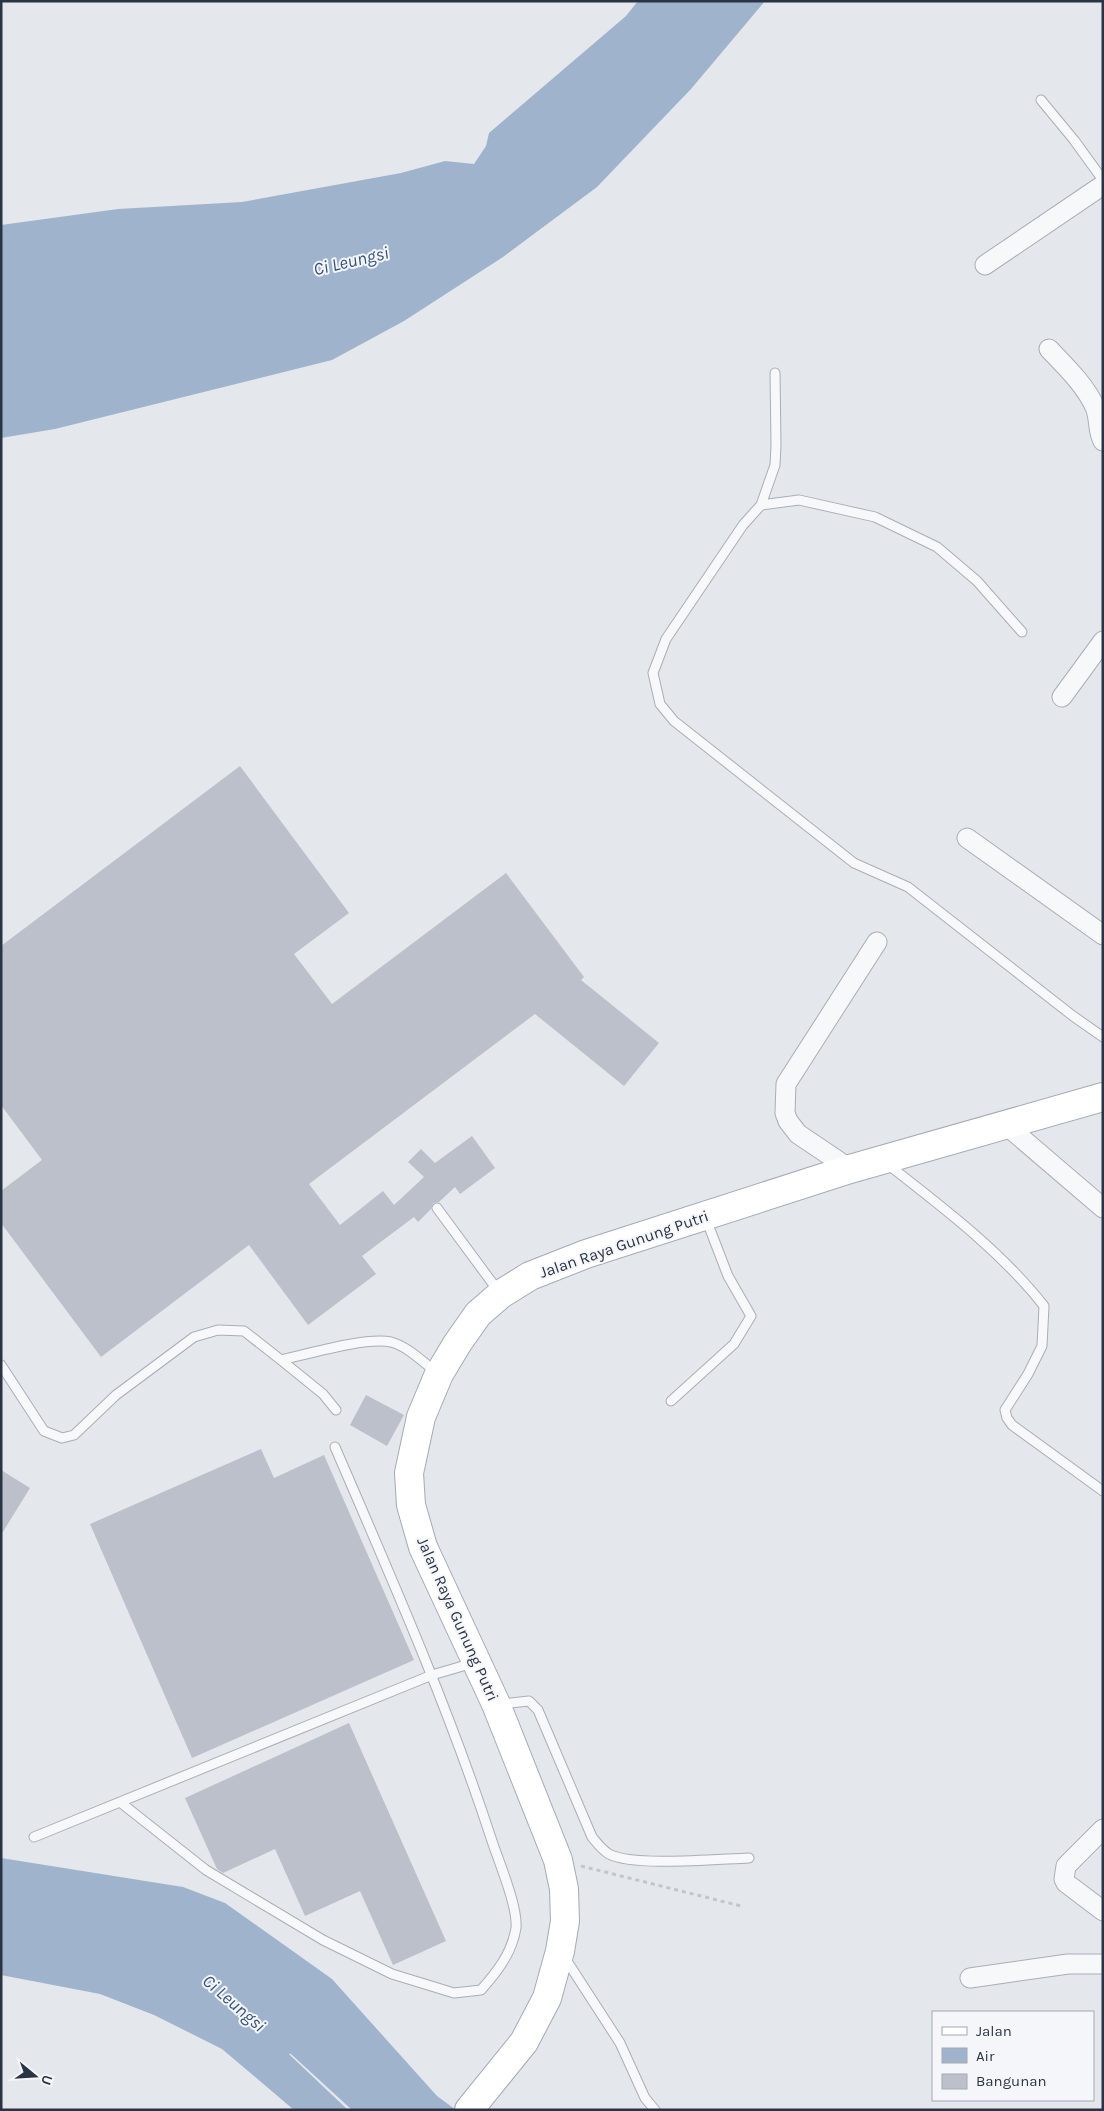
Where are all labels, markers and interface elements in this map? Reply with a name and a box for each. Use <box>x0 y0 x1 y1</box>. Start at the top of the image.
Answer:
water label: Ci Leungsi <box>311 242 391 280</box>
street label: Jalan Raya Gunung Putri <box>537 1206 711 1282</box>
street label: Jalan Raya Gunung Putri <box>413 1534 503 1704</box>
water label: Ci Leungsi <box>198 1970 270 2037</box>
legend <box>932 2011 1094 2101</box>
text: Jalan <box>976 2022 1012 2040</box>
text: Air <box>976 2047 995 2065</box>
north arrow <box>10 2051 60 2101</box>
text: Bangunan <box>976 2072 1047 2090</box>
text: U <box>37 2073 56 2087</box>

